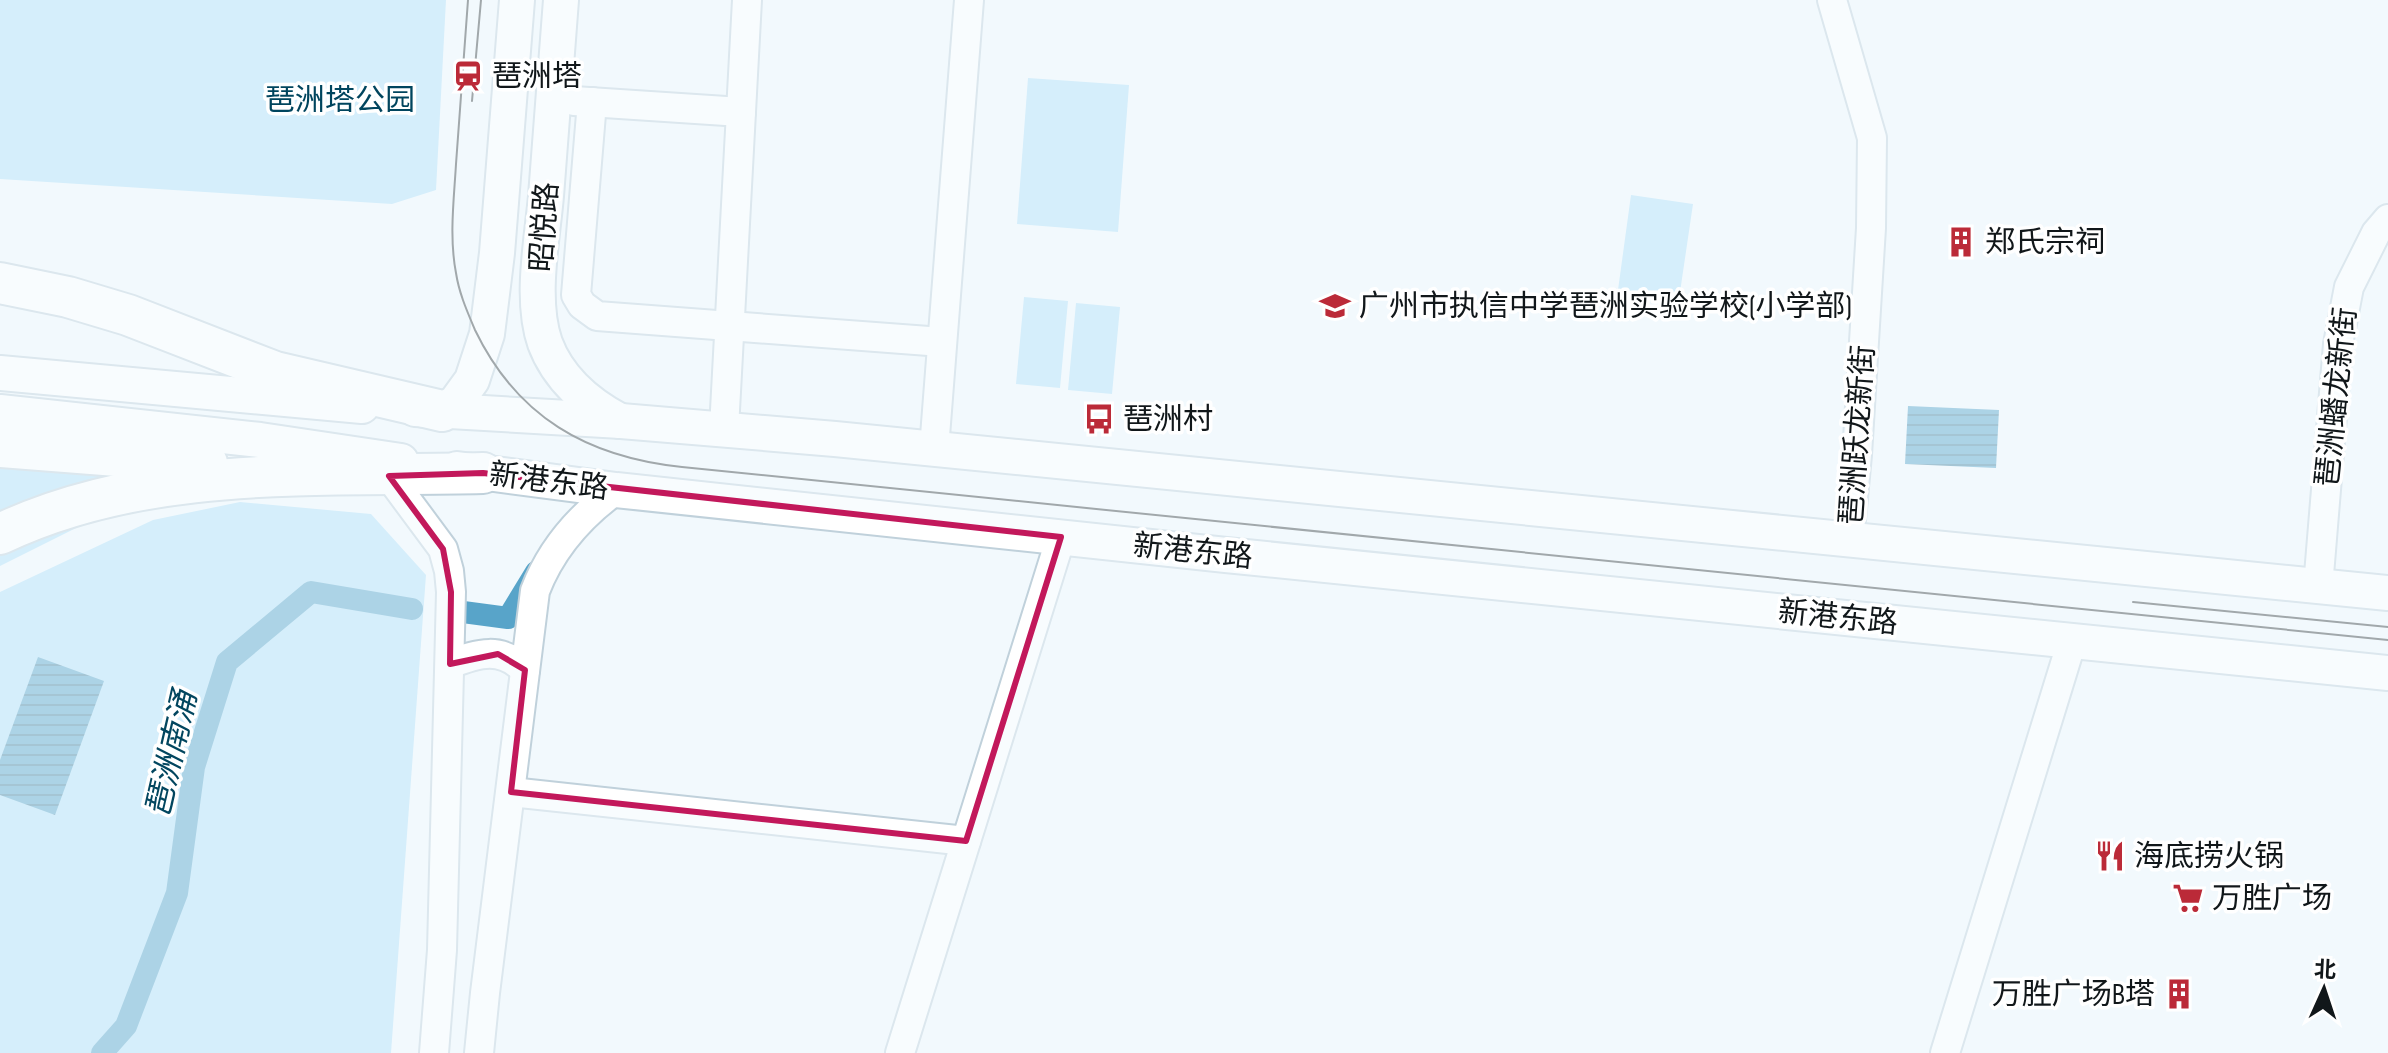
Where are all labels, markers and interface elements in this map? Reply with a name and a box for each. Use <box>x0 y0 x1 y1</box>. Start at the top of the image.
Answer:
station icon: 琶洲塔 <box>451 59 485 93</box>
place label: 琶洲塔 <box>492 59 582 95</box>
park label: 琶洲塔公园 <box>265 83 415 119</box>
street label: 昭悦路 <box>524 181 566 273</box>
building icon: 郑氏宗祠 <box>1944 225 1978 259</box>
place label: 郑氏宗祠 <box>1985 225 2105 261</box>
school or university icon: 广州市执信中学琶洲实验学校(小学部) <box>1318 289 1352 323</box>
place label: 广州市执信中学琶洲实验学校(小学部) <box>1359 289 1852 325</box>
street label: 琶洲蟠龙新街 <box>2310 306 2364 488</box>
street label: 琶洲跃龙新街 <box>1834 344 1882 526</box>
bus stop icon: 琶洲村 <box>1082 402 1116 436</box>
place label: 琶洲村 <box>1123 402 1213 438</box>
street label: 新港东路 <box>487 457 611 507</box>
street label: 新港东路 <box>1131 528 1254 576</box>
street label: 新港东路 <box>1776 594 1899 642</box>
water label: 琶洲南涌 <box>139 685 207 821</box>
restaurant icon: 海底捞火锅 <box>2093 839 2127 873</box>
place label: 海底捞火锅 <box>2134 839 2284 875</box>
supermarket icon: 万胜广场 <box>2171 881 2205 915</box>
place label: 万胜广场 <box>2212 881 2332 917</box>
north arrow <box>2284 949 2364 1029</box>
text: 北 <box>2313 956 2337 985</box>
place label: 万胜广场B塔 <box>1992 977 2155 1013</box>
building icon: 万胜广场B塔 <box>2162 977 2196 1011</box>

